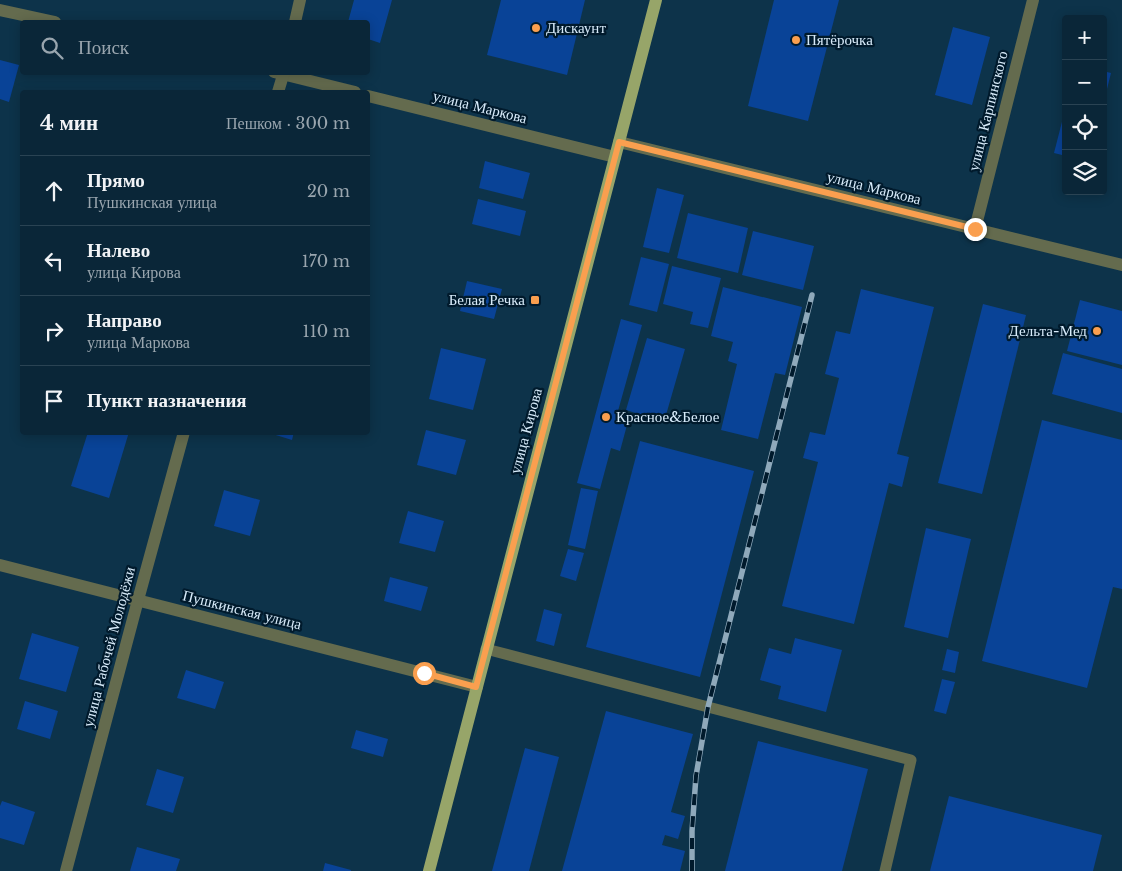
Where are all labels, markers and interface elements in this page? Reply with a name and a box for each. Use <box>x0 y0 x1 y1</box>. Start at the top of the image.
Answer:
map controls <box>1062 15 1107 195</box>
button: + <box>1062 15 1107 60</box>
place label: Дискаунт <box>546 18 606 37</box>
search box <box>20 20 370 75</box>
marker: Дискаунт <box>530 22 542 34</box>
place label: Пятёрочка <box>806 30 873 49</box>
icon: search <box>38 34 66 62</box>
marker: Пятёрочка <box>790 34 802 46</box>
text: Поиск <box>78 36 129 59</box>
street label: улица Карпинского <box>963 49 1012 173</box>
button: − <box>1062 60 1107 105</box>
street label: улица Маркова <box>431 86 530 127</box>
button: locate <box>1062 105 1107 150</box>
text: 4 мин <box>40 110 98 136</box>
text: Пешком · 300 m <box>226 113 350 133</box>
button: layers <box>1062 150 1107 195</box>
street label: улица Маркова <box>825 167 924 208</box>
text: Прямо <box>87 169 145 192</box>
icon: ahead <box>40 177 68 205</box>
text: 20 m <box>307 181 350 201</box>
text: Пушкинская улица <box>87 192 217 212</box>
route end <box>964 218 987 241</box>
text: Налево <box>87 239 150 262</box>
icon: left <box>40 247 68 275</box>
text: 170 m <box>302 251 350 271</box>
text: улица Кирова <box>87 262 181 282</box>
place label: Белая Речка <box>449 290 525 309</box>
marker: Белая Речка <box>529 294 541 306</box>
text: Направо <box>87 309 162 332</box>
icon: right <box>40 317 68 345</box>
text: 110 m <box>303 321 350 341</box>
place label: Дельта-Мед <box>1009 321 1087 340</box>
marker: Дельта-Мед <box>1091 325 1103 337</box>
text: улица Маркова <box>87 332 190 352</box>
street label: улица Кирова <box>505 386 546 476</box>
icon: arrive <box>40 387 68 415</box>
text: Пункт назначения <box>87 389 247 412</box>
place label: Красное&Белое <box>616 407 720 426</box>
marker: Красное&Белое <box>600 411 612 423</box>
street label: улица Рабочей Молодёжи <box>78 565 139 729</box>
street label: Пушкинская улица <box>181 586 304 634</box>
route start <box>413 662 436 685</box>

